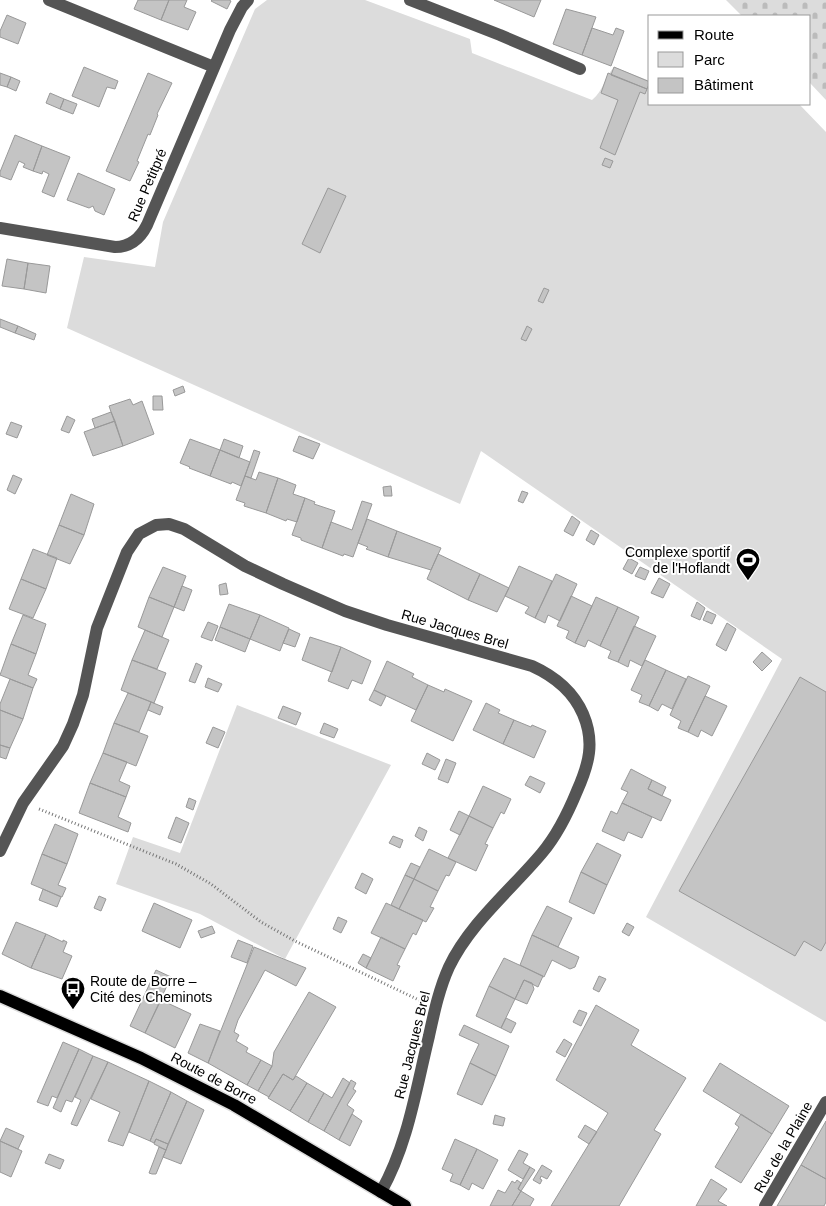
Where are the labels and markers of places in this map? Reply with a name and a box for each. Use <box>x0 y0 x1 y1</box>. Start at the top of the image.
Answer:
place label: Complexe sportif de l'Hoflandt <box>625 544 730 576</box>
sports icon: Complexe sportif de l'Hoflandt <box>735 547 761 581</box>
place label: Route de Borre – Cité des Cheminots <box>90 973 212 1005</box>
bus stop icon: Route de Borre – Cité des Cheminots <box>60 976 86 1010</box>

